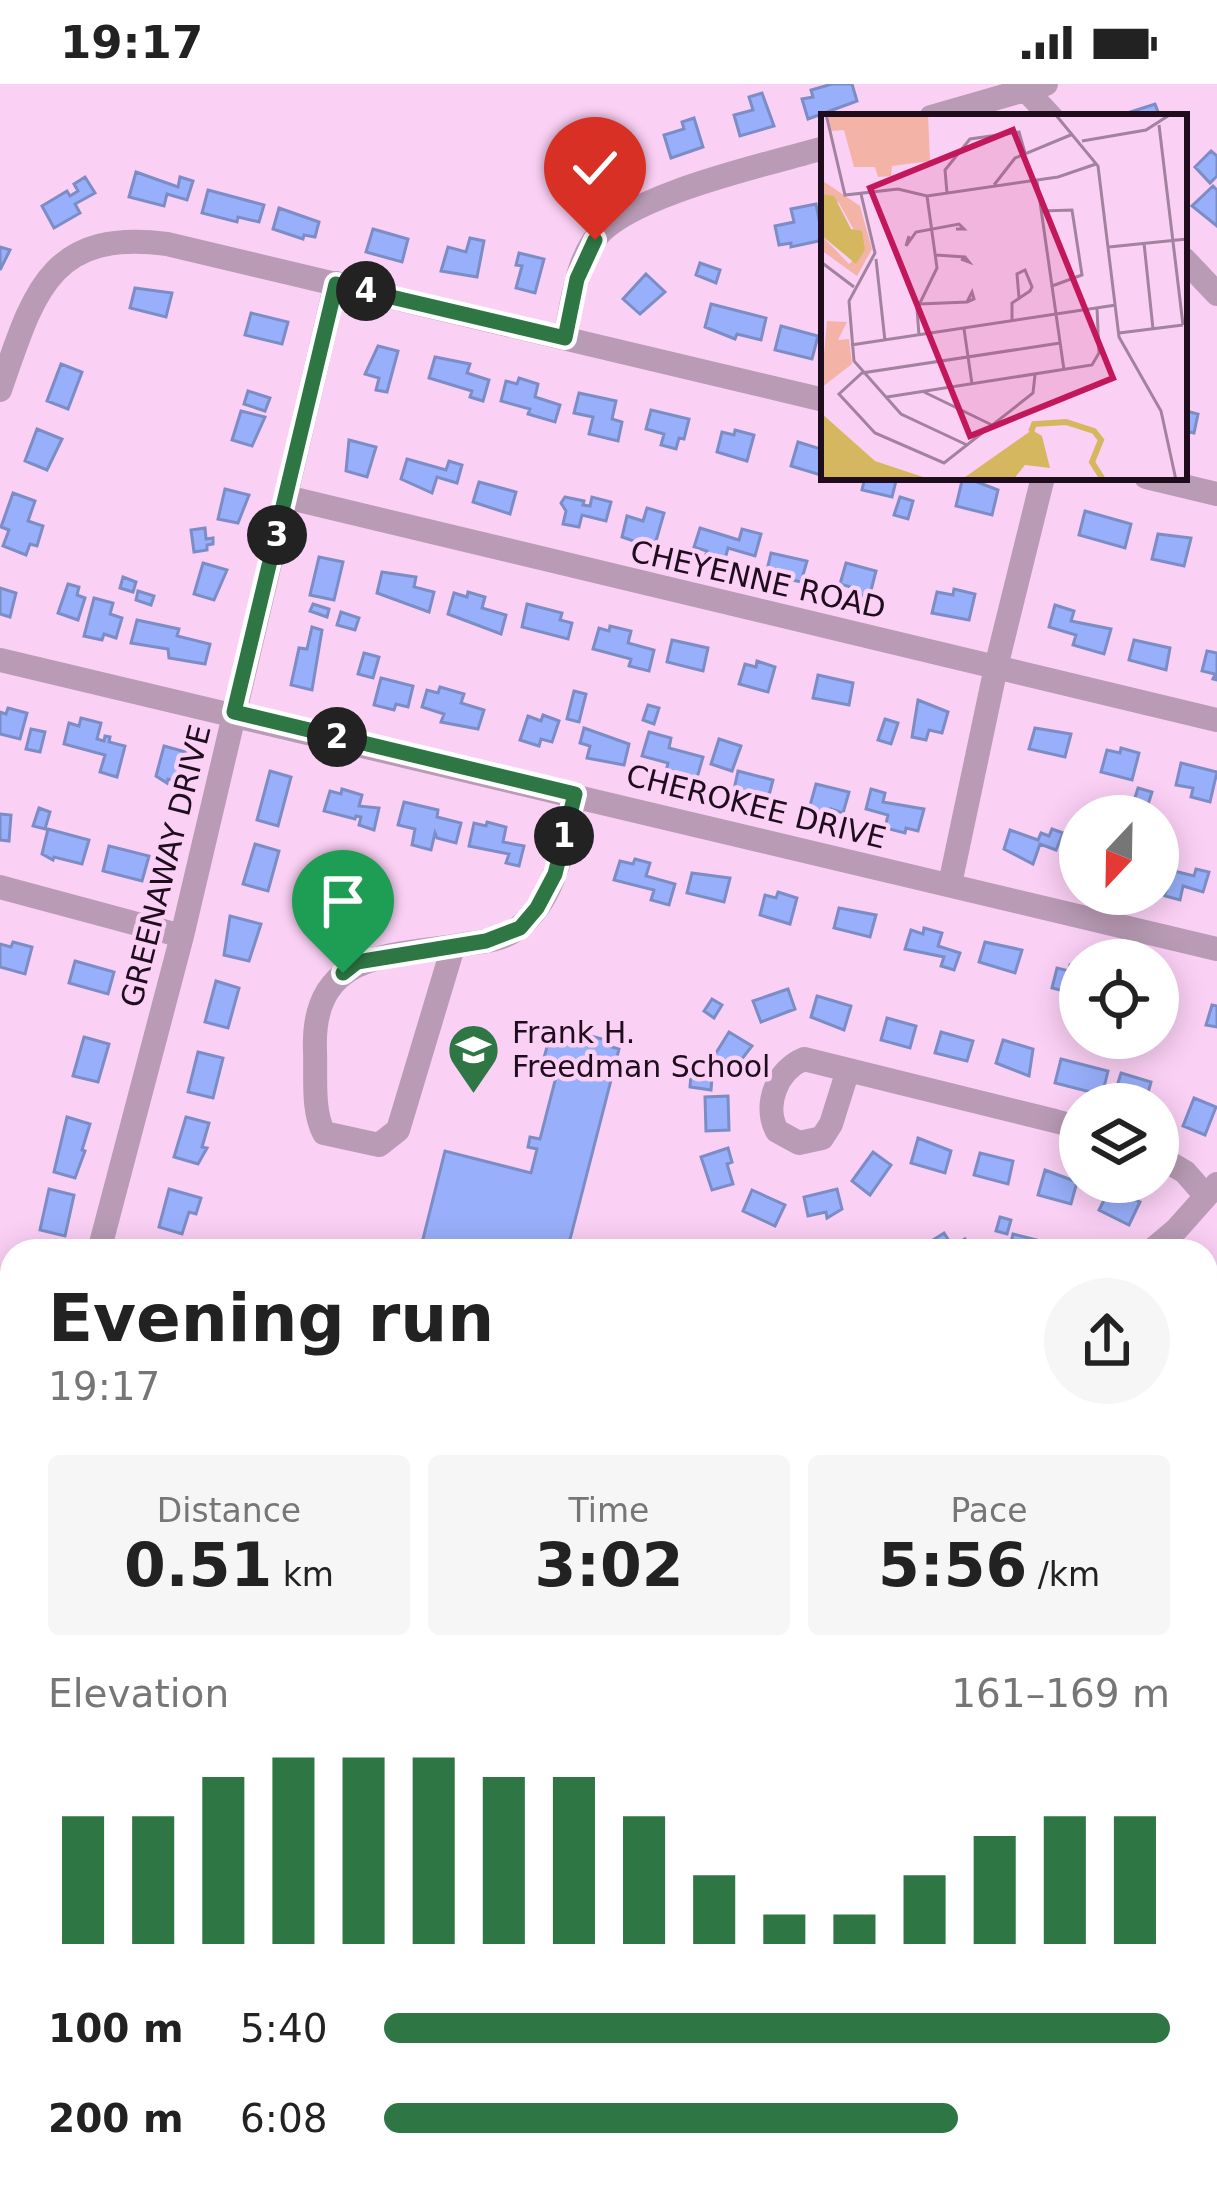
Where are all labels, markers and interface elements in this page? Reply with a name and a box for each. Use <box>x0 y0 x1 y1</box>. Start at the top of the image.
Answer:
text: 19:17 <box>60 16 203 69</box>
inset map <box>821 114 1187 480</box>
pin <box>544 117 646 240</box>
icon: check <box>562 135 628 201</box>
pin: 4 <box>336 261 396 321</box>
text: 4 <box>355 271 377 310</box>
pin: 3 <box>247 505 307 565</box>
text: 3 <box>266 515 288 554</box>
street label: CHEYENNE ROAD <box>627 533 889 626</box>
pin: 2 <box>307 707 367 767</box>
text: 2 <box>326 717 348 756</box>
street label: GREENAWAY DRIVE <box>113 721 218 1011</box>
street label: CHEROKEE DRIVE <box>623 757 890 856</box>
north arrow <box>1059 795 1179 915</box>
map controls <box>1059 795 1179 1203</box>
pin: 1 <box>534 806 594 866</box>
text: 1 <box>553 816 575 855</box>
pin <box>292 850 394 973</box>
icon: arrive <box>310 868 376 934</box>
button: locate <box>1059 939 1179 1059</box>
place label: Frank H. Freedman School <box>512 1015 770 1084</box>
school or university icon: Frank H. Freedman School <box>445 1022 501 1096</box>
button: layers <box>1059 1083 1179 1203</box>
button: share <box>1044 1278 1170 1404</box>
text: Evening run <box>48 1280 494 1357</box>
text: 19:17 <box>48 1364 160 1409</box>
text: Distance <box>157 1491 301 1530</box>
text: Time <box>569 1491 649 1530</box>
text: Pace <box>950 1491 1028 1530</box>
text: 0.51 <box>124 1530 272 1600</box>
text: 3:02 <box>534 1530 684 1600</box>
text: 5:56 <box>878 1530 1027 1600</box>
text: km <box>272 1555 334 1594</box>
text: /km <box>1027 1555 1100 1594</box>
text: Elevation <box>48 1671 229 1716</box>
text: 161–169 m <box>951 1671 1170 1716</box>
text: 100 m <box>48 2006 184 2051</box>
text: 5:40 <box>240 2006 328 2051</box>
text: 200 m <box>48 2096 184 2141</box>
text: 6:08 <box>240 2096 328 2141</box>

